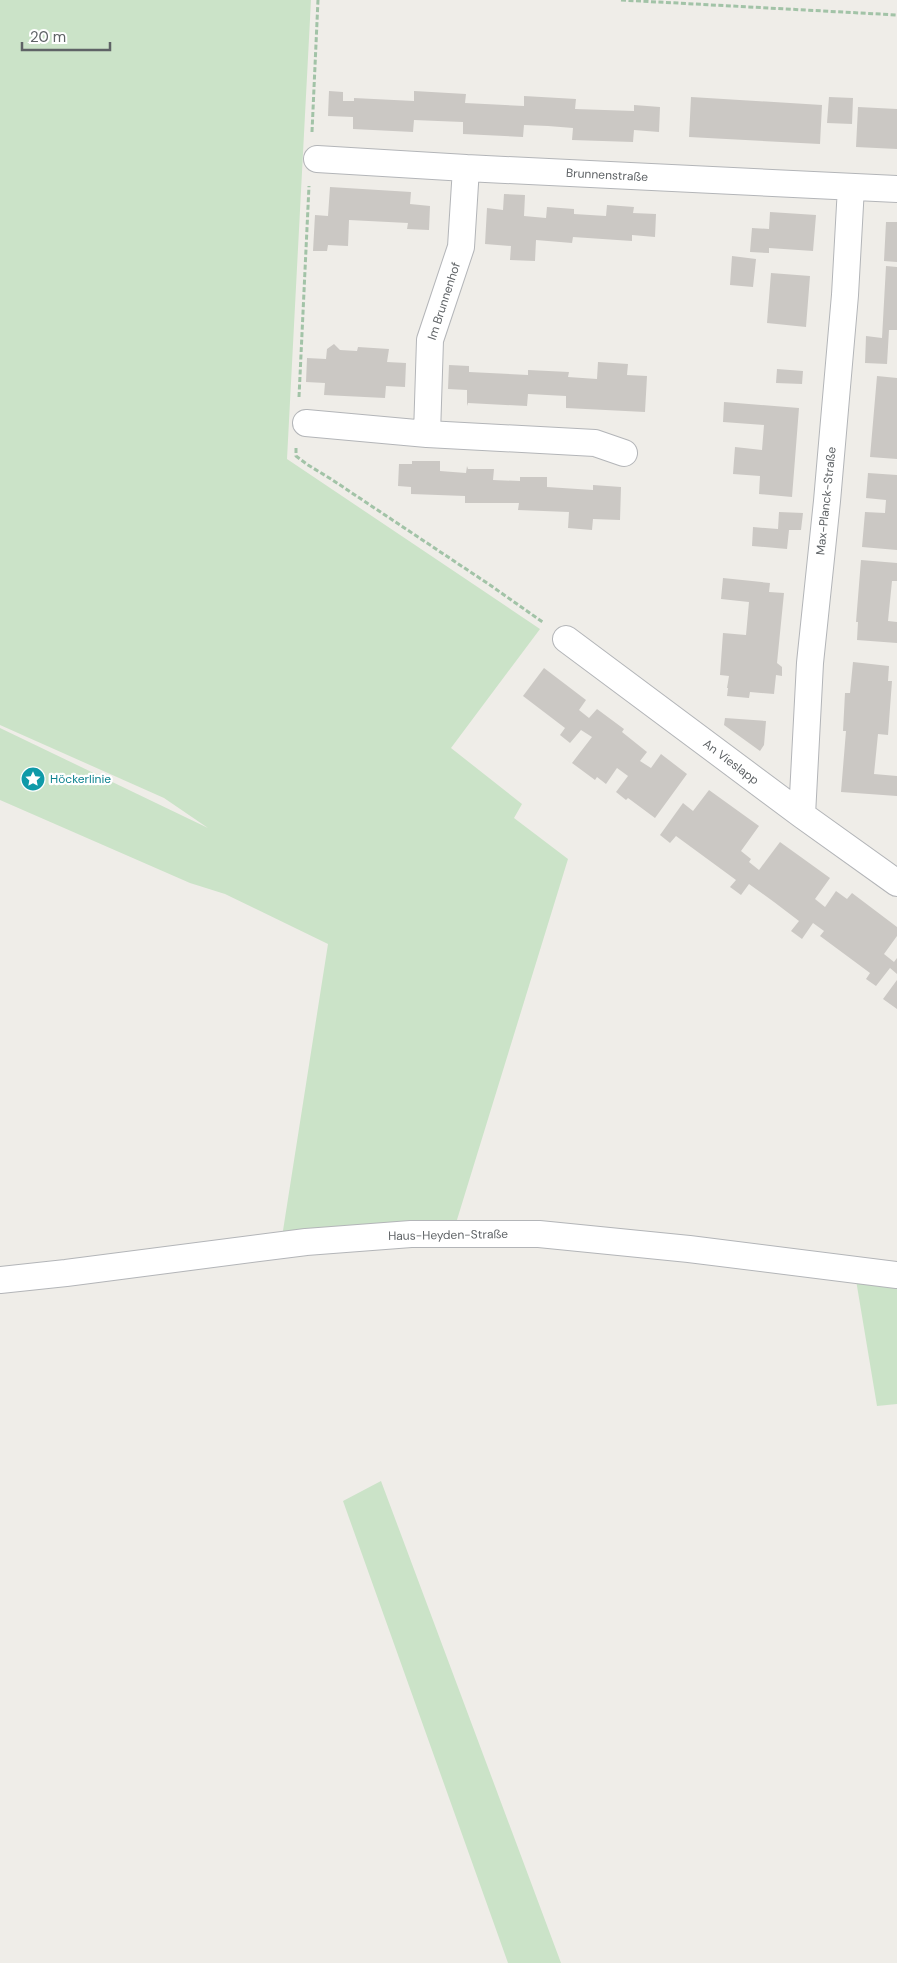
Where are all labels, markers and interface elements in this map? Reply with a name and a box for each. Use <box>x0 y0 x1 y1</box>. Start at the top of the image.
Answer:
scale bar <box>22 20 110 52</box>
text: 20 m <box>30 27 66 47</box>
street label: Brunnenstraße <box>566 165 649 185</box>
street label: Im Brunnenhof <box>424 260 464 342</box>
street label: Max-Planck-Straße <box>812 446 840 556</box>
street label: An Vieslapp <box>700 736 762 788</box>
place icon: Höckerlinie <box>20 766 46 792</box>
place label: Höckerlinie <box>50 771 111 787</box>
street label: Haus-Heyden-Straße <box>388 1226 508 1244</box>

